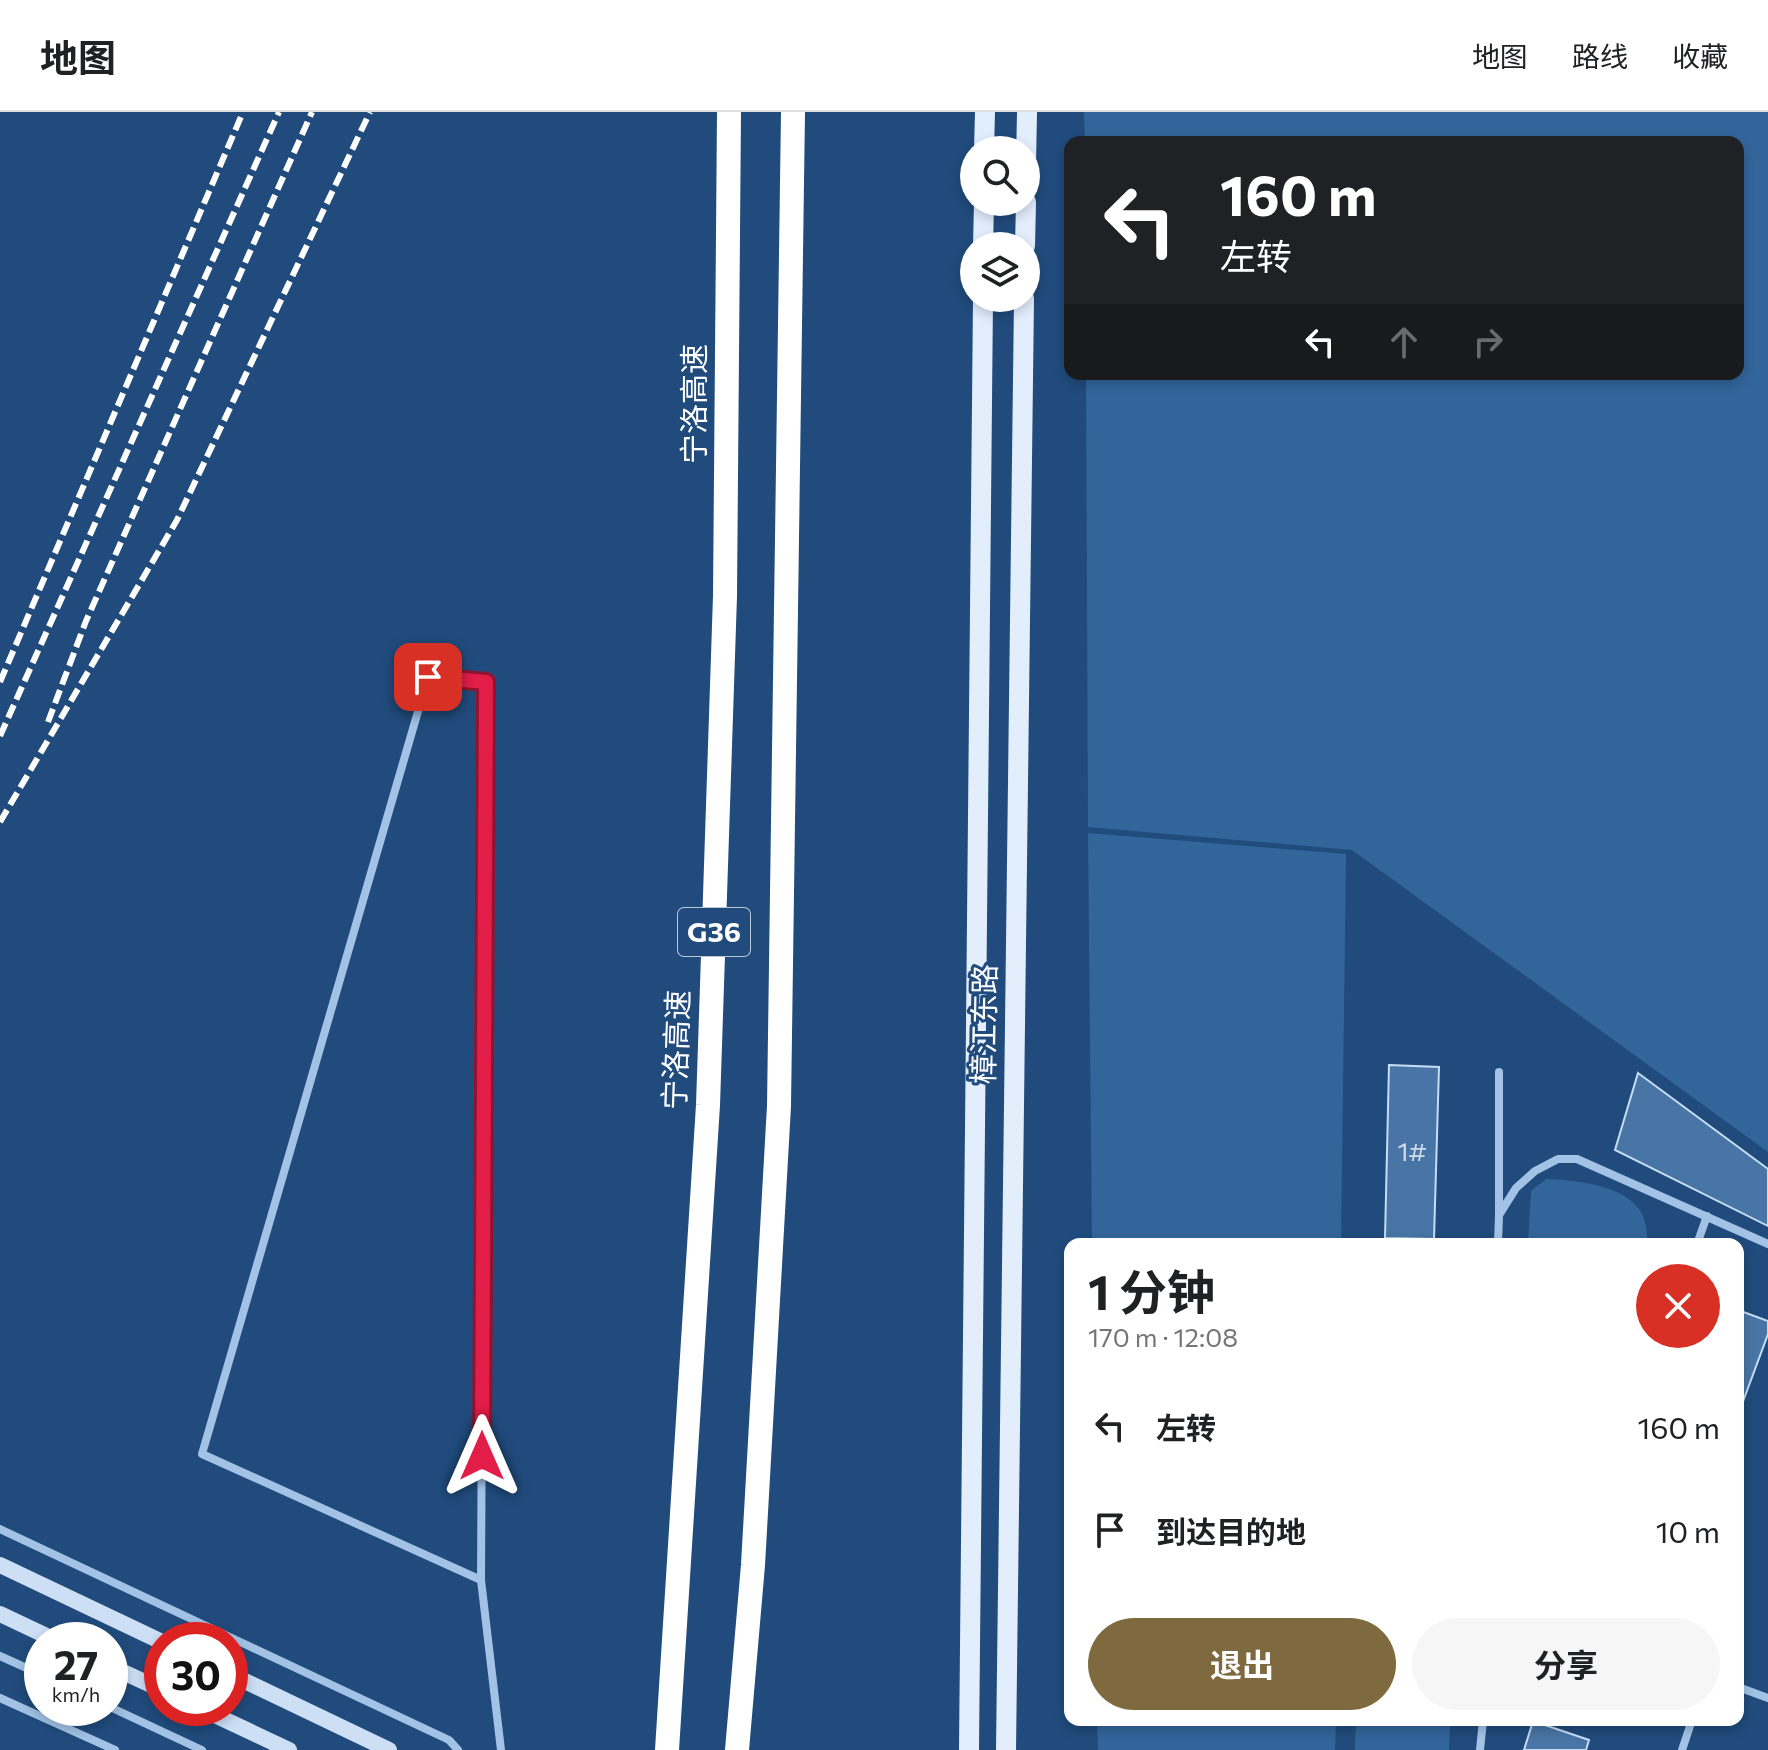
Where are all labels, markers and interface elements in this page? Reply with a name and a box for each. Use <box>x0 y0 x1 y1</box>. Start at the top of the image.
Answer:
text: 地图 <box>40 33 116 80</box>
text: 地图 <box>1472 39 1528 73</box>
text: 路线 <box>1572 39 1628 73</box>
text: 收藏 <box>1672 39 1728 73</box>
map controls <box>960 136 1040 312</box>
button: search <box>960 136 1040 216</box>
text: 160 m <box>1220 159 1377 228</box>
icon: left <box>1088 168 1192 272</box>
button: layers <box>960 232 1040 312</box>
text: 左转 <box>1220 233 1292 277</box>
icon: left <box>1298 320 1342 364</box>
icon: ahead <box>1382 320 1426 364</box>
icon: right <box>1466 320 1510 364</box>
street label: 宁洛高速 <box>674 344 711 464</box>
pin <box>394 643 462 711</box>
icon: arrive <box>406 655 450 699</box>
road number: G36 <box>678 908 750 956</box>
street label: 樟江东路 <box>963 964 1002 1084</box>
street label: 宁洛高速 <box>654 989 695 1111</box>
house number: 1# <box>1398 1135 1427 1166</box>
text: 1 分钟 <box>1088 1261 1215 1320</box>
button: close <box>1636 1264 1720 1348</box>
text: 170 m · 12:08 <box>1088 1321 1238 1352</box>
icon: left <box>1088 1404 1132 1448</box>
text: 左转 <box>1156 1408 1216 1445</box>
text: 160 m <box>1637 1408 1720 1445</box>
position arrow <box>440 1414 524 1498</box>
icon: arrive <box>1088 1508 1132 1552</box>
text: 到达目的地 <box>1156 1512 1306 1549</box>
text: 10 m <box>1656 1512 1720 1549</box>
button: 退出 <box>1088 1618 1396 1710</box>
button: 分享 <box>1412 1618 1720 1710</box>
speed limit sign: 30 <box>144 1622 248 1726</box>
text: 27 <box>54 1639 98 1688</box>
text: km/h <box>52 1682 100 1706</box>

